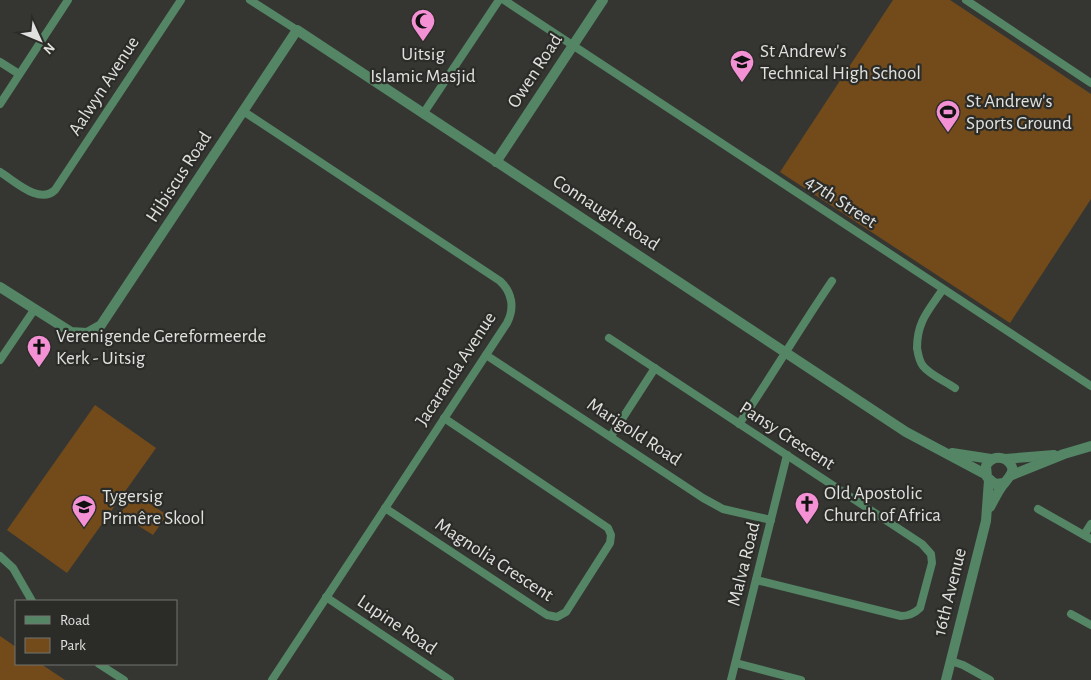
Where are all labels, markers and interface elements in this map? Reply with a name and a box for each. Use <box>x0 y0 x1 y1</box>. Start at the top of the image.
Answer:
mosque icon: Uitsig Islamic Masjid <box>410 8 436 42</box>
north arrow <box>15 15 65 65</box>
street label: Owen Road <box>504 30 566 111</box>
street label: Aalwyn Avenue <box>65 33 143 139</box>
text: N <box>40 40 57 57</box>
place label: St Andrew's Technical High School <box>760 42 921 83</box>
place label: Uitsig Islamic Masjid <box>370 45 476 86</box>
school or university icon: St Andrew's Technical High School <box>729 49 755 83</box>
place label: St Andrew's Sports Ground <box>966 92 1072 133</box>
sports icon: St Andrew's Sports Ground <box>935 99 961 133</box>
street label: Hibiscus Road <box>143 128 215 226</box>
street label: Connaught Road <box>549 172 663 254</box>
street label: 47th Street <box>802 172 880 232</box>
street label: Jacaranda Avenue <box>412 309 500 429</box>
place label: Verenigende Gereformeerde Kerk - Uitsig <box>56 327 266 368</box>
church icon: Verenigende Gereformeerde Kerk - Uitsig <box>26 334 52 368</box>
street label: Marigold Road <box>583 395 685 470</box>
street label: Pansy Crescent <box>736 398 838 474</box>
place label: Old Apostolic Church of Africa <box>824 484 941 525</box>
place label: Tygersig Primêre Skool <box>102 487 205 528</box>
church icon: Old Apostolic Church of Africa <box>794 491 820 525</box>
school or university icon: Tygersig Primêre Skool <box>71 494 97 528</box>
street label: Magnolia Crescent <box>432 515 556 605</box>
street label: Malva Road <box>724 520 764 608</box>
street label: 16th Avenue <box>930 546 970 638</box>
street label: Lupine Road <box>354 592 440 658</box>
legend <box>15 600 178 665</box>
text: Road <box>60 613 90 628</box>
text: Park <box>60 638 86 653</box>

